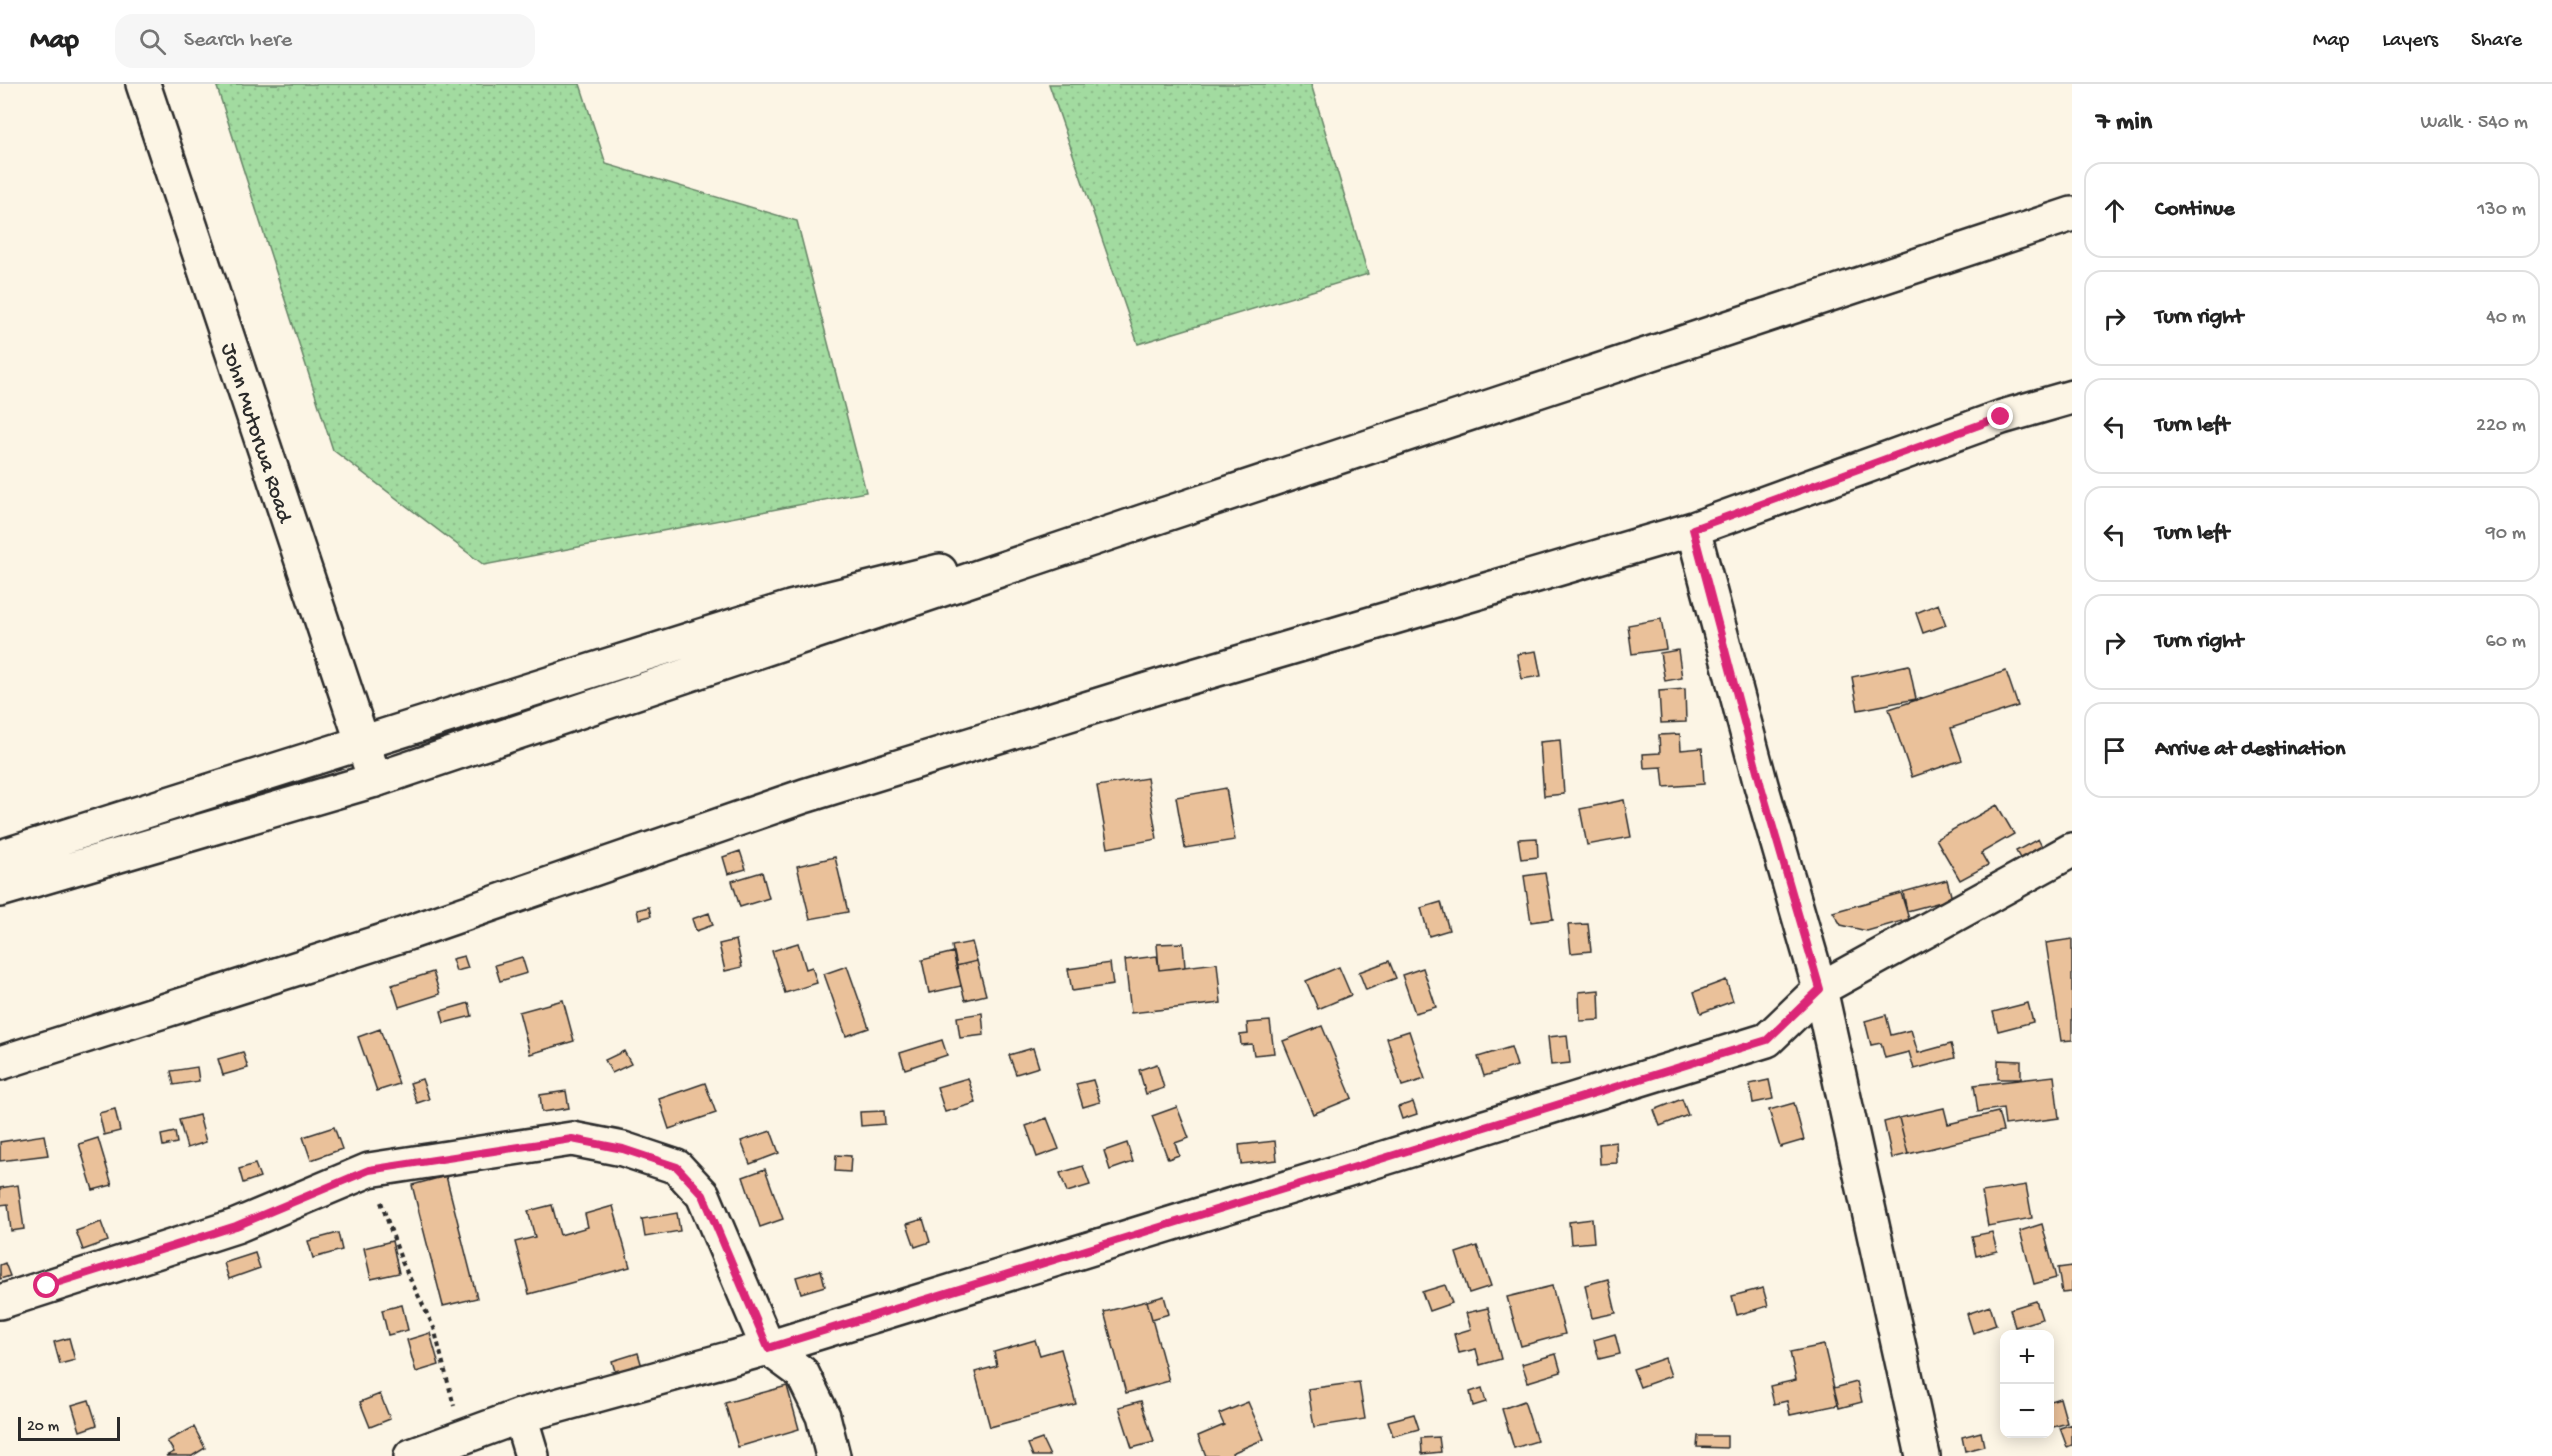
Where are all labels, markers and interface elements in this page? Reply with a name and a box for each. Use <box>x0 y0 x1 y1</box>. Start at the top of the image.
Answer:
search box <box>115 14 535 68</box>
text: Map <box>30 25 79 58</box>
icon: search <box>136 25 169 58</box>
text: Search here <box>184 28 292 54</box>
text: Map <box>2313 29 2349 54</box>
text: Layers <box>2382 29 2438 54</box>
text: Share <box>2471 29 2522 54</box>
text: 7 min <box>2096 108 2152 139</box>
text: Walk · 540 m <box>2421 112 2528 135</box>
icon: ahead <box>2098 194 2131 227</box>
text: Continue <box>2155 197 2235 223</box>
text: 130 m <box>2477 199 2526 222</box>
icon: right <box>2098 302 2131 335</box>
text: Turn right <box>2155 305 2243 331</box>
text: 40 m <box>2486 307 2526 330</box>
street label: John Mutorwa Road <box>214 340 297 528</box>
route end <box>1987 403 2013 429</box>
icon: left <box>2098 410 2131 443</box>
text: Turn left <box>2155 413 2229 439</box>
text: 220 m <box>2476 415 2526 438</box>
icon: left <box>2098 518 2131 551</box>
text: Turn left <box>2155 521 2229 547</box>
text: 90 m <box>2486 523 2526 546</box>
icon: right <box>2098 626 2131 659</box>
text: Turn right <box>2155 629 2243 655</box>
text: 60 m <box>2486 631 2526 654</box>
icon: arrive <box>2098 734 2131 767</box>
text: Arrive at destination <box>2155 737 2345 763</box>
route start <box>33 1272 59 1298</box>
map controls <box>2000 1330 2054 1438</box>
button: + <box>2000 1330 2054 1384</box>
button: − <box>2000 1384 2054 1438</box>
scale bar <box>18 1414 120 1442</box>
text: 20 m <box>27 1418 59 1437</box>

